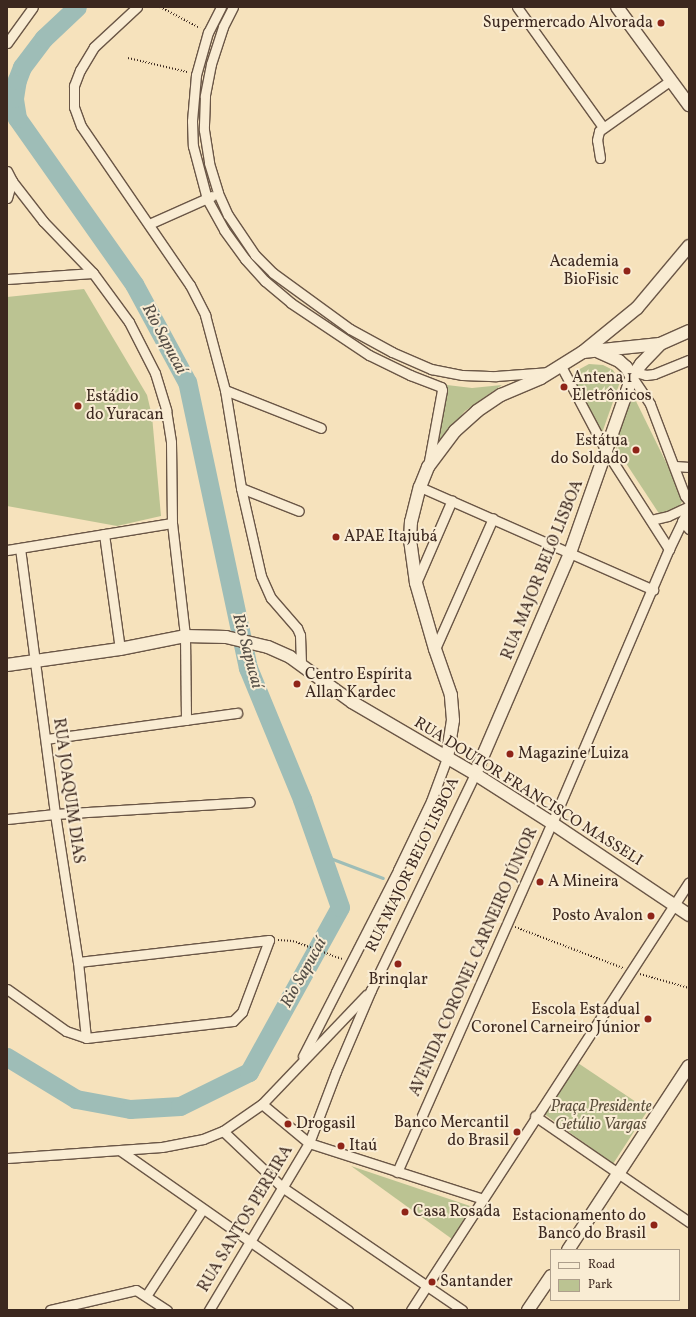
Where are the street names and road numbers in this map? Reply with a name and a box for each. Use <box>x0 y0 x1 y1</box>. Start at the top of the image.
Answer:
street label: RUA MAJOR BELO LISBOA <box>498 477 588 663</box>
street label: RUA DOUTOR FRANCISCO MASSELI <box>410 713 646 871</box>
street label: RUA JOAQUIM DIAS <box>48 717 88 865</box>
street label: RUA MAJOR BELO LISBOA <box>362 774 464 956</box>
street label: AVENIDA CORONEL CARNEIRO JÚNIOR <box>406 824 542 1100</box>
street label: RUA SANTOS PEREIRA <box>195 1142 297 1296</box>

